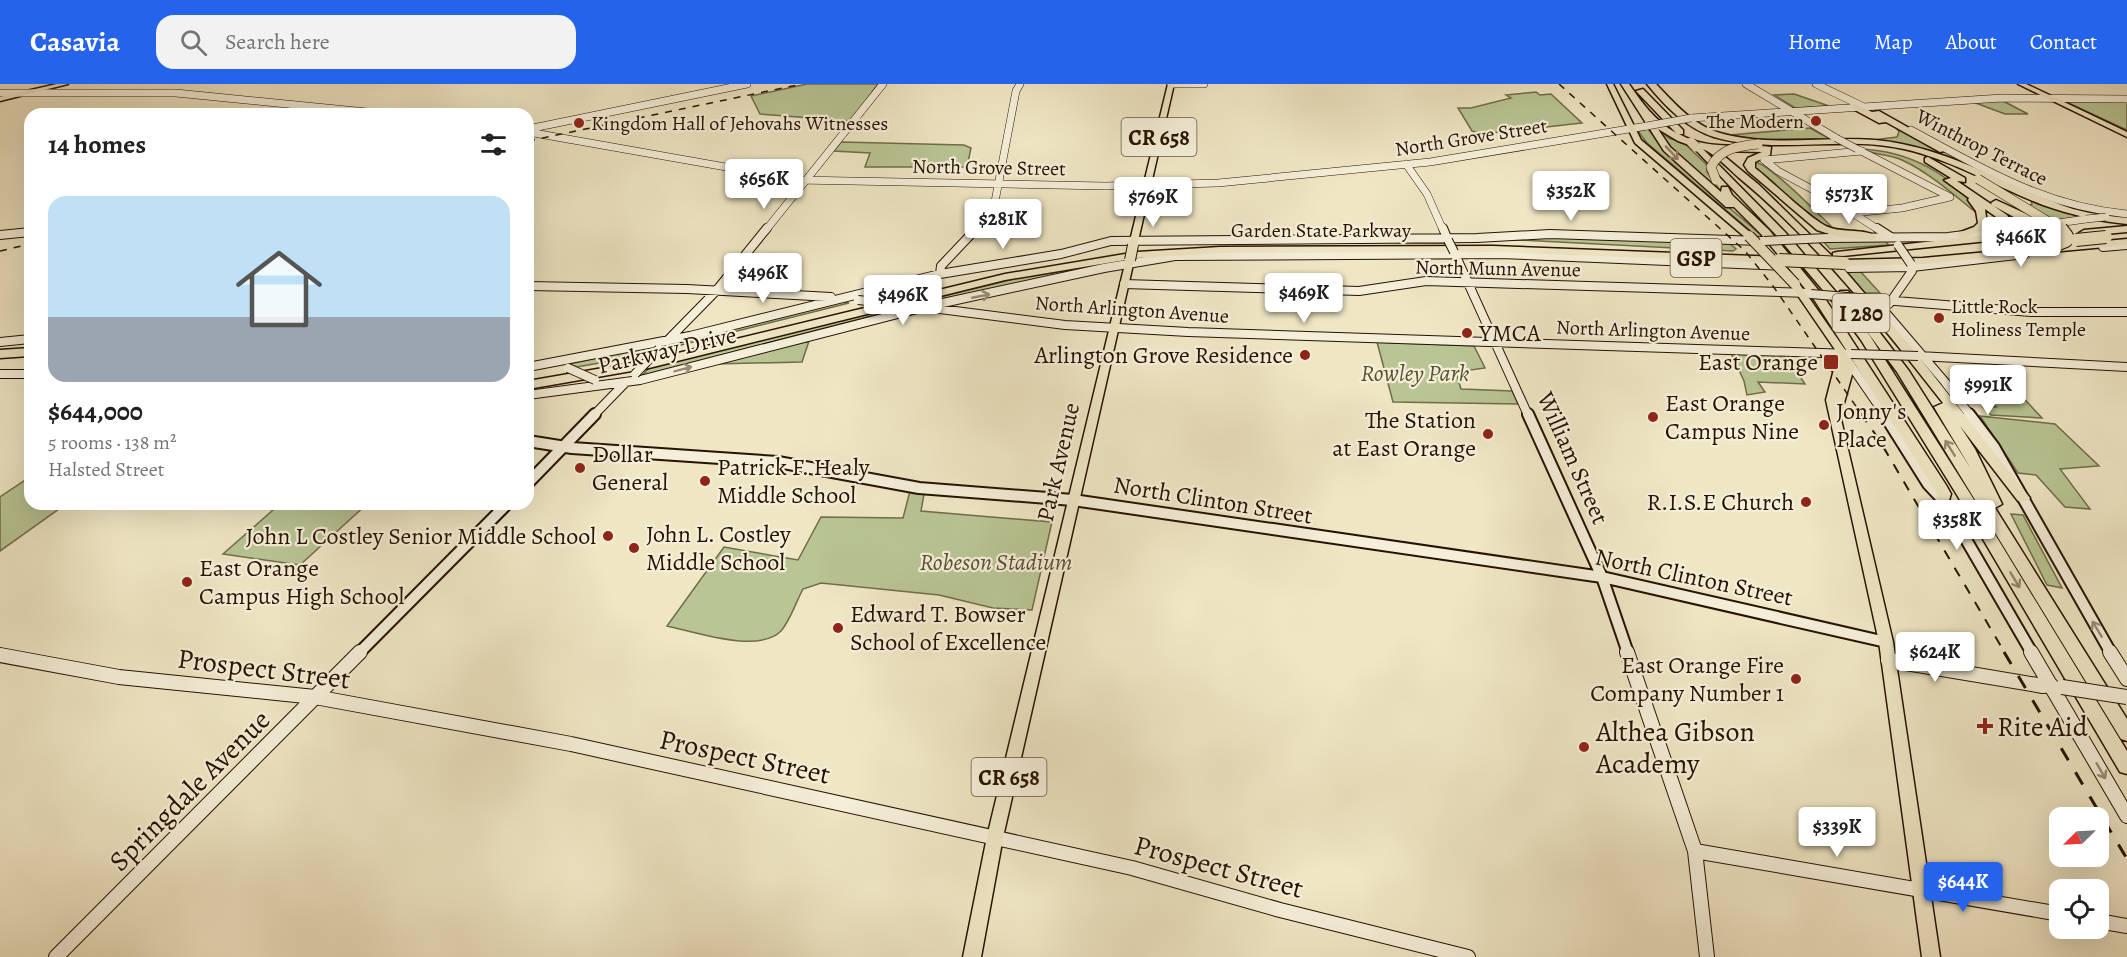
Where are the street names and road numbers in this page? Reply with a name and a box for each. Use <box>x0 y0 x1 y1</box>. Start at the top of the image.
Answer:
street label: Winthrop Terrace <box>1911 102 2052 192</box>
street label: North Grove Street <box>1393 112 1549 163</box>
road number: CR 658 <box>1122 118 1196 156</box>
street label: North Grove Street <box>912 153 1066 182</box>
street label: Garden State Parkway <box>1231 217 1412 244</box>
road number: GSP <box>1670 239 1722 277</box>
street label: North Munn Avenue <box>1415 254 1581 283</box>
street label: North Arlington Avenue <box>1034 289 1230 330</box>
road number: I 280 <box>1832 294 1890 332</box>
street label: North Arlington Avenue <box>1555 314 1751 347</box>
street label: Parkway Drive <box>594 318 740 382</box>
street label: William Street <box>1529 386 1616 529</box>
street label: Park Avenue <box>1029 399 1087 525</box>
street label: North Clinton Street <box>1111 468 1315 532</box>
street label: North Clinton Street <box>1592 540 1796 614</box>
street label: Prospect Street <box>175 640 352 698</box>
street label: Springdale Avenue <box>101 702 279 880</box>
street label: Prospect Street <box>656 720 834 794</box>
road number: CR 658 <box>972 758 1046 796</box>
street label: Prospect Street <box>1130 826 1308 908</box>

